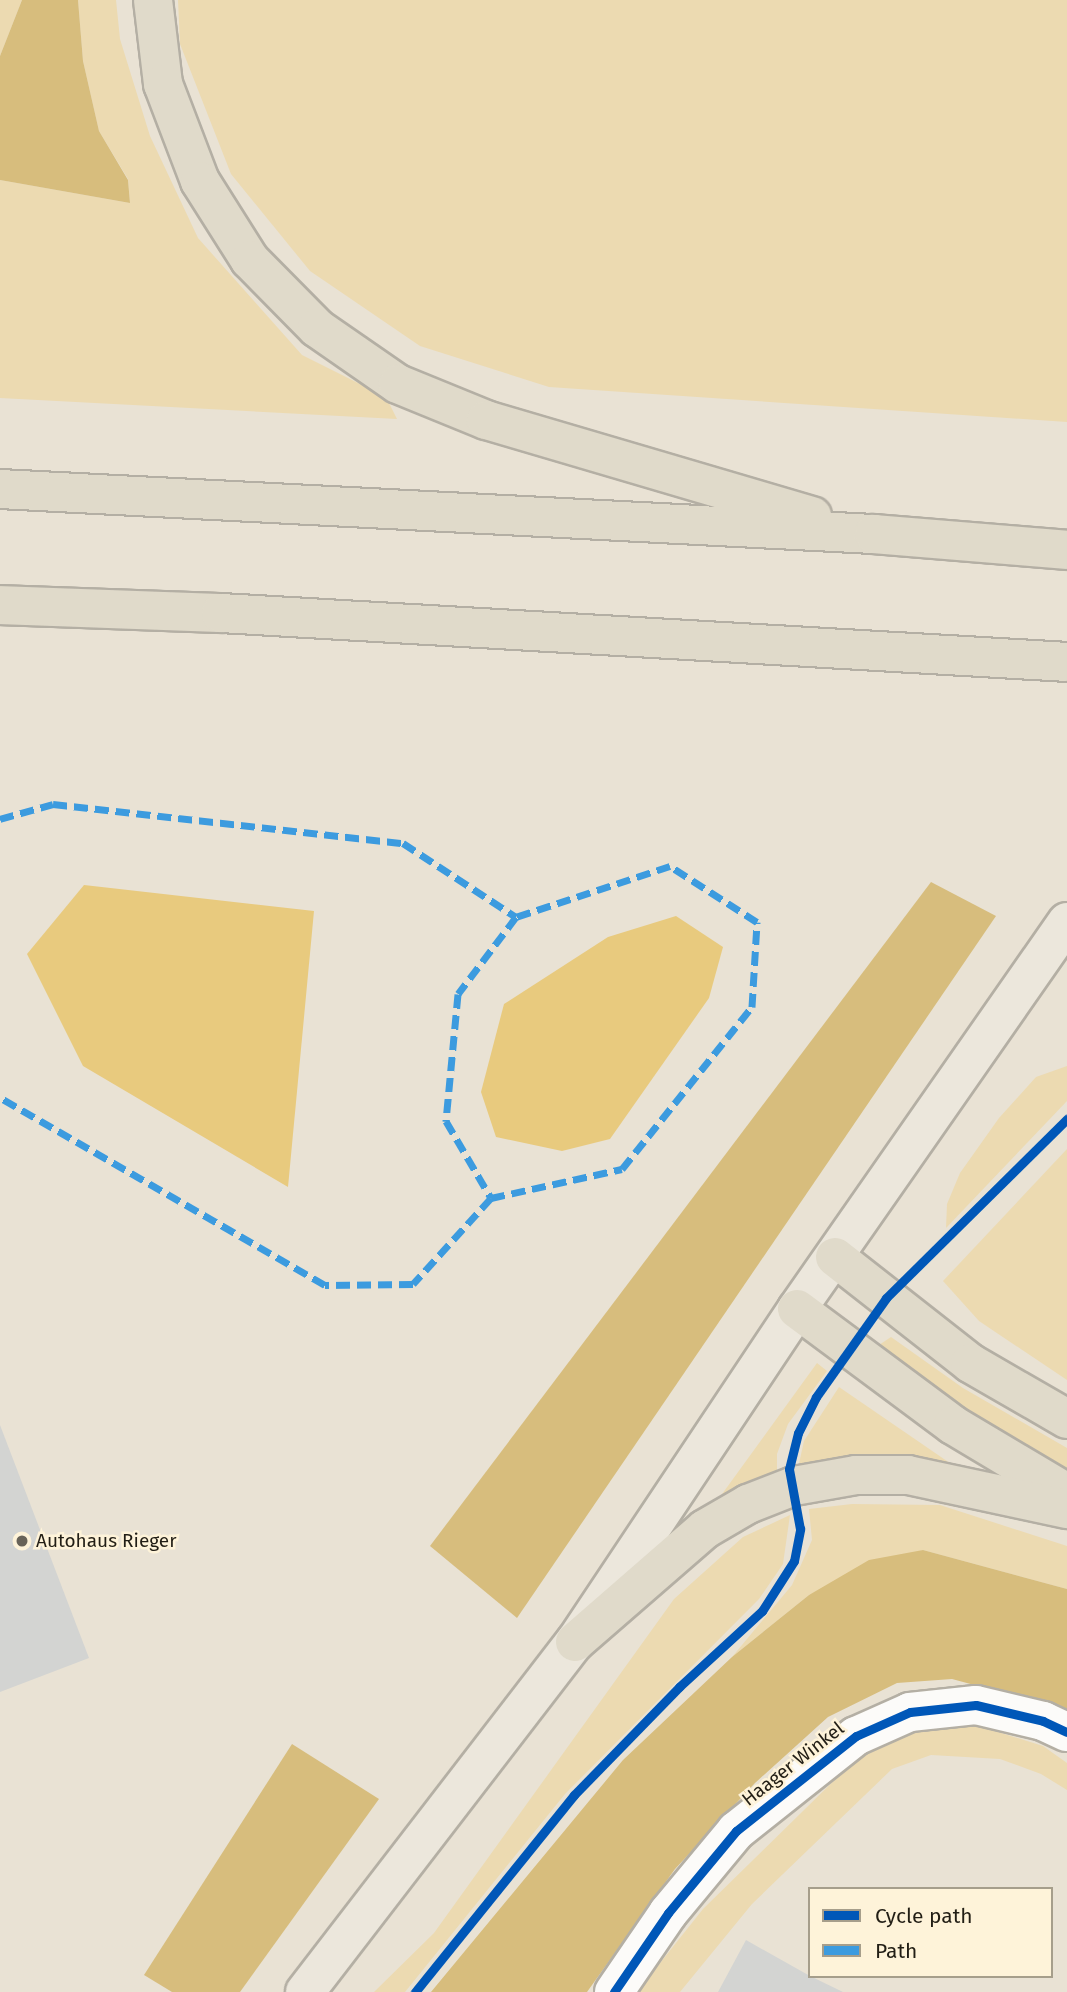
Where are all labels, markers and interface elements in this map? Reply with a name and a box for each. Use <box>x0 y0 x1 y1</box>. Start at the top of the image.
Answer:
place label: Autohaus Rieger <box>36 1530 177 1552</box>
marker: Autohaus Rieger <box>14 1533 30 1549</box>
street label: Haager Winkel <box>737 1717 849 1811</box>
legend <box>808 1887 1053 1978</box>
text: Cycle path <box>875 1903 973 1929</box>
text: Path <box>875 1938 917 1964</box>

